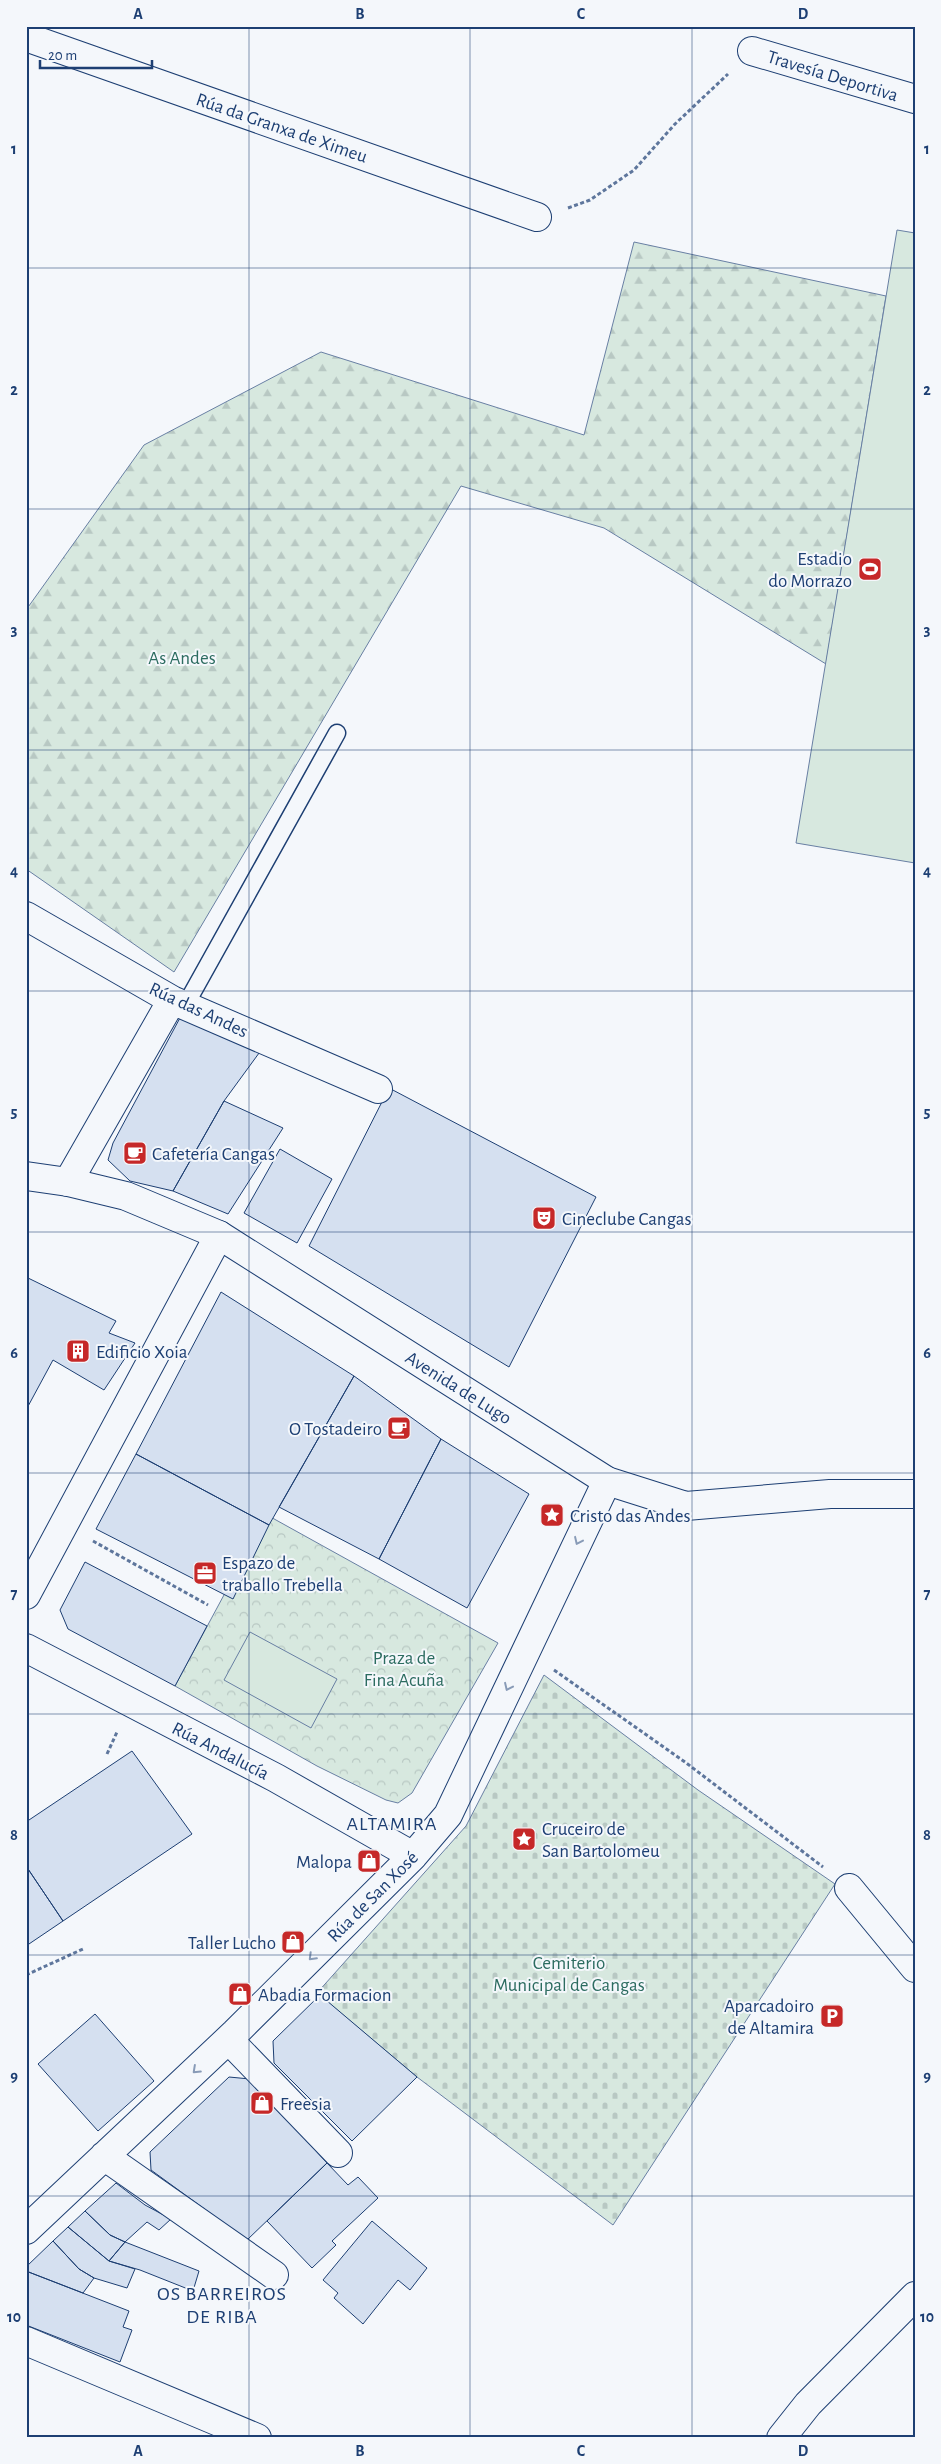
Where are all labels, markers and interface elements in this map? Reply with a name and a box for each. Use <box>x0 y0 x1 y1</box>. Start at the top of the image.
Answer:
text: A <box>133 6 143 22</box>
text: B <box>355 6 365 22</box>
text: C <box>577 6 586 22</box>
text: D <box>798 6 809 22</box>
scale bar <box>40 38 152 70</box>
text: 20 m <box>48 48 77 63</box>
street label: Travesía Deportiva <box>765 48 900 105</box>
street label: Rúa da Granxa de Ximeu <box>193 90 370 167</box>
text: 1 <box>11 141 17 157</box>
text: 1 <box>924 141 930 157</box>
text: 2 <box>10 382 18 398</box>
text: 2 <box>923 382 931 398</box>
place label: Estadio do Morrazo <box>768 550 852 591</box>
sports icon: Estadio do Morrazo <box>857 556 883 582</box>
text: 3 <box>11 622 18 638</box>
text: 3 <box>924 622 931 638</box>
park label: As Andes <box>148 649 216 668</box>
text: 4 <box>10 863 18 879</box>
text: 4 <box>923 863 931 879</box>
street label: Rúa das Andes <box>146 979 251 1042</box>
text: 5 <box>11 1104 18 1120</box>
text: 5 <box>924 1104 931 1120</box>
cafe icon: Cafetería Cangas <box>122 1140 148 1166</box>
place label: Cafetería Cangas <box>152 1145 275 1164</box>
theatre icon: Cineclube Cangas <box>531 1205 557 1231</box>
place label: Cineclube Cangas <box>562 1210 692 1229</box>
building icon: Edificio Xoia <box>65 1338 91 1364</box>
place label: Edificio Xoia <box>96 1343 188 1362</box>
text: 6 <box>10 1345 18 1361</box>
text: 6 <box>923 1345 931 1361</box>
street label: Avenida de Lugo <box>402 1348 515 1428</box>
cafe icon: O Tostadeiro <box>386 1415 412 1441</box>
place label: O Tostadeiro <box>289 1420 382 1439</box>
place icon: Cristo das Andes <box>539 1502 565 1528</box>
place label: Cristo das Andes <box>570 1507 691 1526</box>
one-way arrow <box>574 1536 584 1545</box>
place label: Espazo de traballo Trebella <box>222 1554 343 1595</box>
office icon: Espazo de traballo Trebella <box>192 1560 218 1586</box>
text: 7 <box>11 1586 18 1602</box>
text: 7 <box>924 1586 931 1602</box>
park label: Praza de Fina Acuña <box>364 1649 445 1690</box>
one-way arrow <box>504 1682 515 1691</box>
street label: Rúa Andalucía <box>169 1719 272 1784</box>
district label: ALTAMIRA <box>347 1814 437 1834</box>
place label: Cruceiro de San Bartolomeu <box>542 1820 660 1861</box>
place icon: Cruceiro de San Bartolomeu <box>511 1826 537 1852</box>
text: 8 <box>10 1827 18 1843</box>
text: 8 <box>923 1827 931 1843</box>
street label: Rúa de San Xosé <box>324 1848 422 1946</box>
shop icon: Malopa <box>356 1848 382 1874</box>
place label: Malopa <box>296 1853 352 1872</box>
shop icon: Taller Lucho <box>280 1929 306 1955</box>
place label: Taller Lucho <box>188 1934 276 1953</box>
one-way arrow <box>309 1951 318 1960</box>
park label: Cemiterio Municipal de Cangas <box>493 1954 645 1995</box>
shop icon: Abadia Formacion <box>227 1981 253 2007</box>
place label: Abadia Formacion <box>258 1986 392 2005</box>
place label: Aparcadoiro de Altamira <box>724 1997 814 2038</box>
parking icon: Aparcadoiro de Altamira <box>819 2003 845 2029</box>
one-way arrow <box>192 2064 201 2073</box>
text: 9 <box>10 2068 18 2084</box>
text: 9 <box>923 2068 931 2084</box>
shop icon: Freesia <box>249 2090 275 2116</box>
place label: Freesia <box>280 2095 332 2114</box>
district label: OS BARREIROS DE RIBA <box>157 2284 287 2327</box>
text: 10 <box>7 2309 21 2325</box>
text: 10 <box>920 2309 934 2325</box>
text: A <box>133 2443 143 2459</box>
text: B <box>355 2443 365 2459</box>
text: C <box>577 2443 586 2459</box>
text: D <box>798 2443 809 2459</box>

